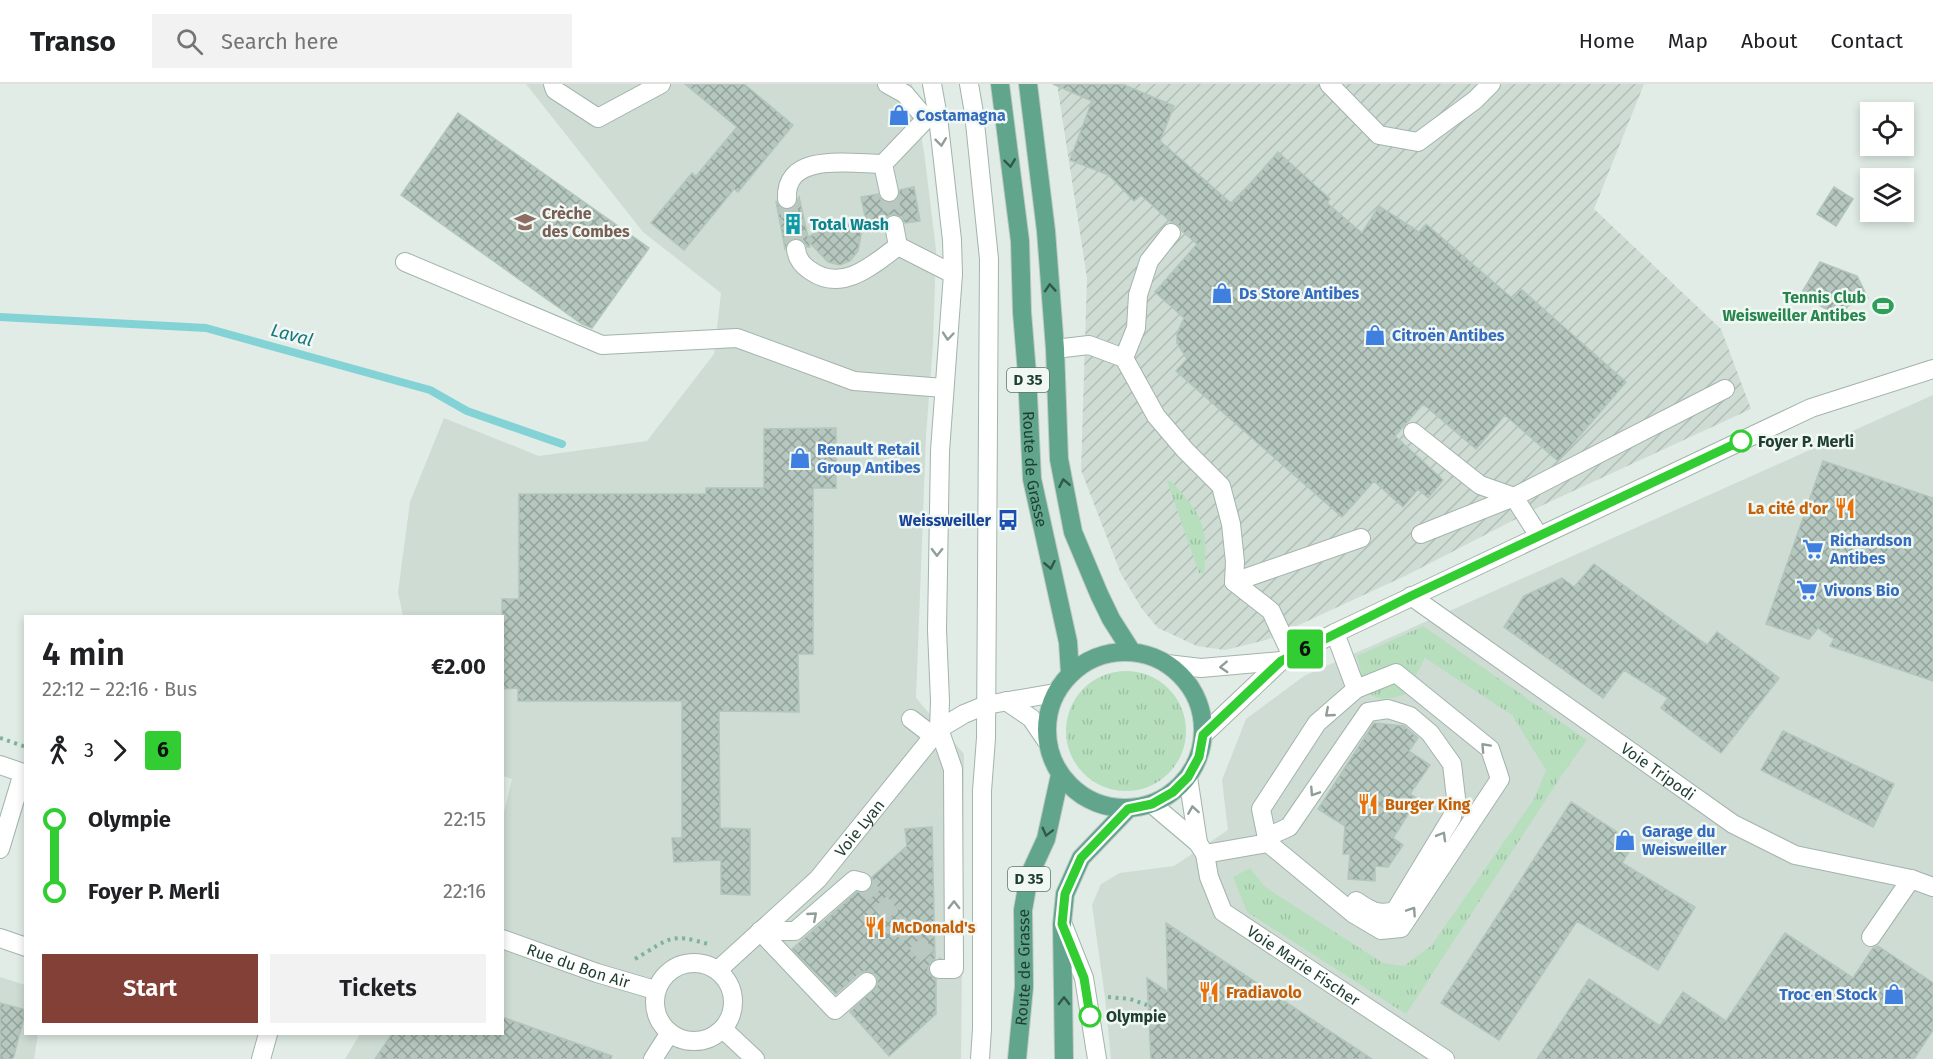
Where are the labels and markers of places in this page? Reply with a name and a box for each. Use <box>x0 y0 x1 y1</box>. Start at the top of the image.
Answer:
shop icon: Costamagna <box>887 103 911 127</box>
place label: Costamagna <box>916 106 1006 125</box>
place label: Crèche des Combes <box>542 204 630 241</box>
school or university icon: Crèche des Combes <box>513 210 537 234</box>
building icon: Total Wash <box>781 212 805 236</box>
place label: Total Wash <box>810 215 889 234</box>
shop icon: Ds Store Antibes <box>1210 281 1234 305</box>
place label: Ds Store Antibes <box>1239 284 1360 303</box>
place label: Tennis Club Weisweiller Antibes <box>1722 288 1866 325</box>
sports icon: Tennis Club Weisweiller Antibes <box>1871 294 1895 318</box>
shop icon: Citroën Antibes <box>1363 323 1387 347</box>
place label: Citroën Antibes <box>1392 326 1505 345</box>
marker: Foyer P. Merli <box>1730 430 1752 452</box>
place label: Foyer P. Merli <box>1758 432 1854 451</box>
place label: Renault Retail Group Antibes <box>817 440 921 477</box>
shop icon: Renault Retail Group Antibes <box>788 446 812 470</box>
restaurant icon: La cité d'or <box>1833 496 1857 520</box>
place label: La cité d'or <box>1748 499 1829 518</box>
bus stop icon: Weissweiller <box>996 508 1020 532</box>
place label: Weissweiller <box>899 511 992 530</box>
place label: Richardson Antibes <box>1829 531 1912 568</box>
supermarket icon: Richardson Antibes <box>1801 537 1825 561</box>
supermarket icon: Vivons Bio <box>1795 578 1819 602</box>
place label: Vivons Bio <box>1823 581 1900 600</box>
restaurant icon: Burger King <box>1356 792 1380 816</box>
place label: Burger King <box>1385 795 1471 814</box>
place label: Garage du Weisweiller <box>1642 822 1727 859</box>
shop icon: Garage du Weisweiller <box>1613 828 1637 852</box>
restaurant icon: McDonald's <box>863 915 887 939</box>
place label: McDonald's <box>892 918 976 937</box>
restaurant icon: Fradiavolo <box>1197 980 1221 1004</box>
shop icon: Troc en Stock <box>1882 982 1906 1006</box>
place label: Fradiavolo <box>1226 983 1302 1002</box>
place label: Troc en Stock <box>1779 985 1877 1004</box>
marker: Olympie <box>1079 1005 1101 1027</box>
place label: Olympie <box>1106 1007 1167 1026</box>

